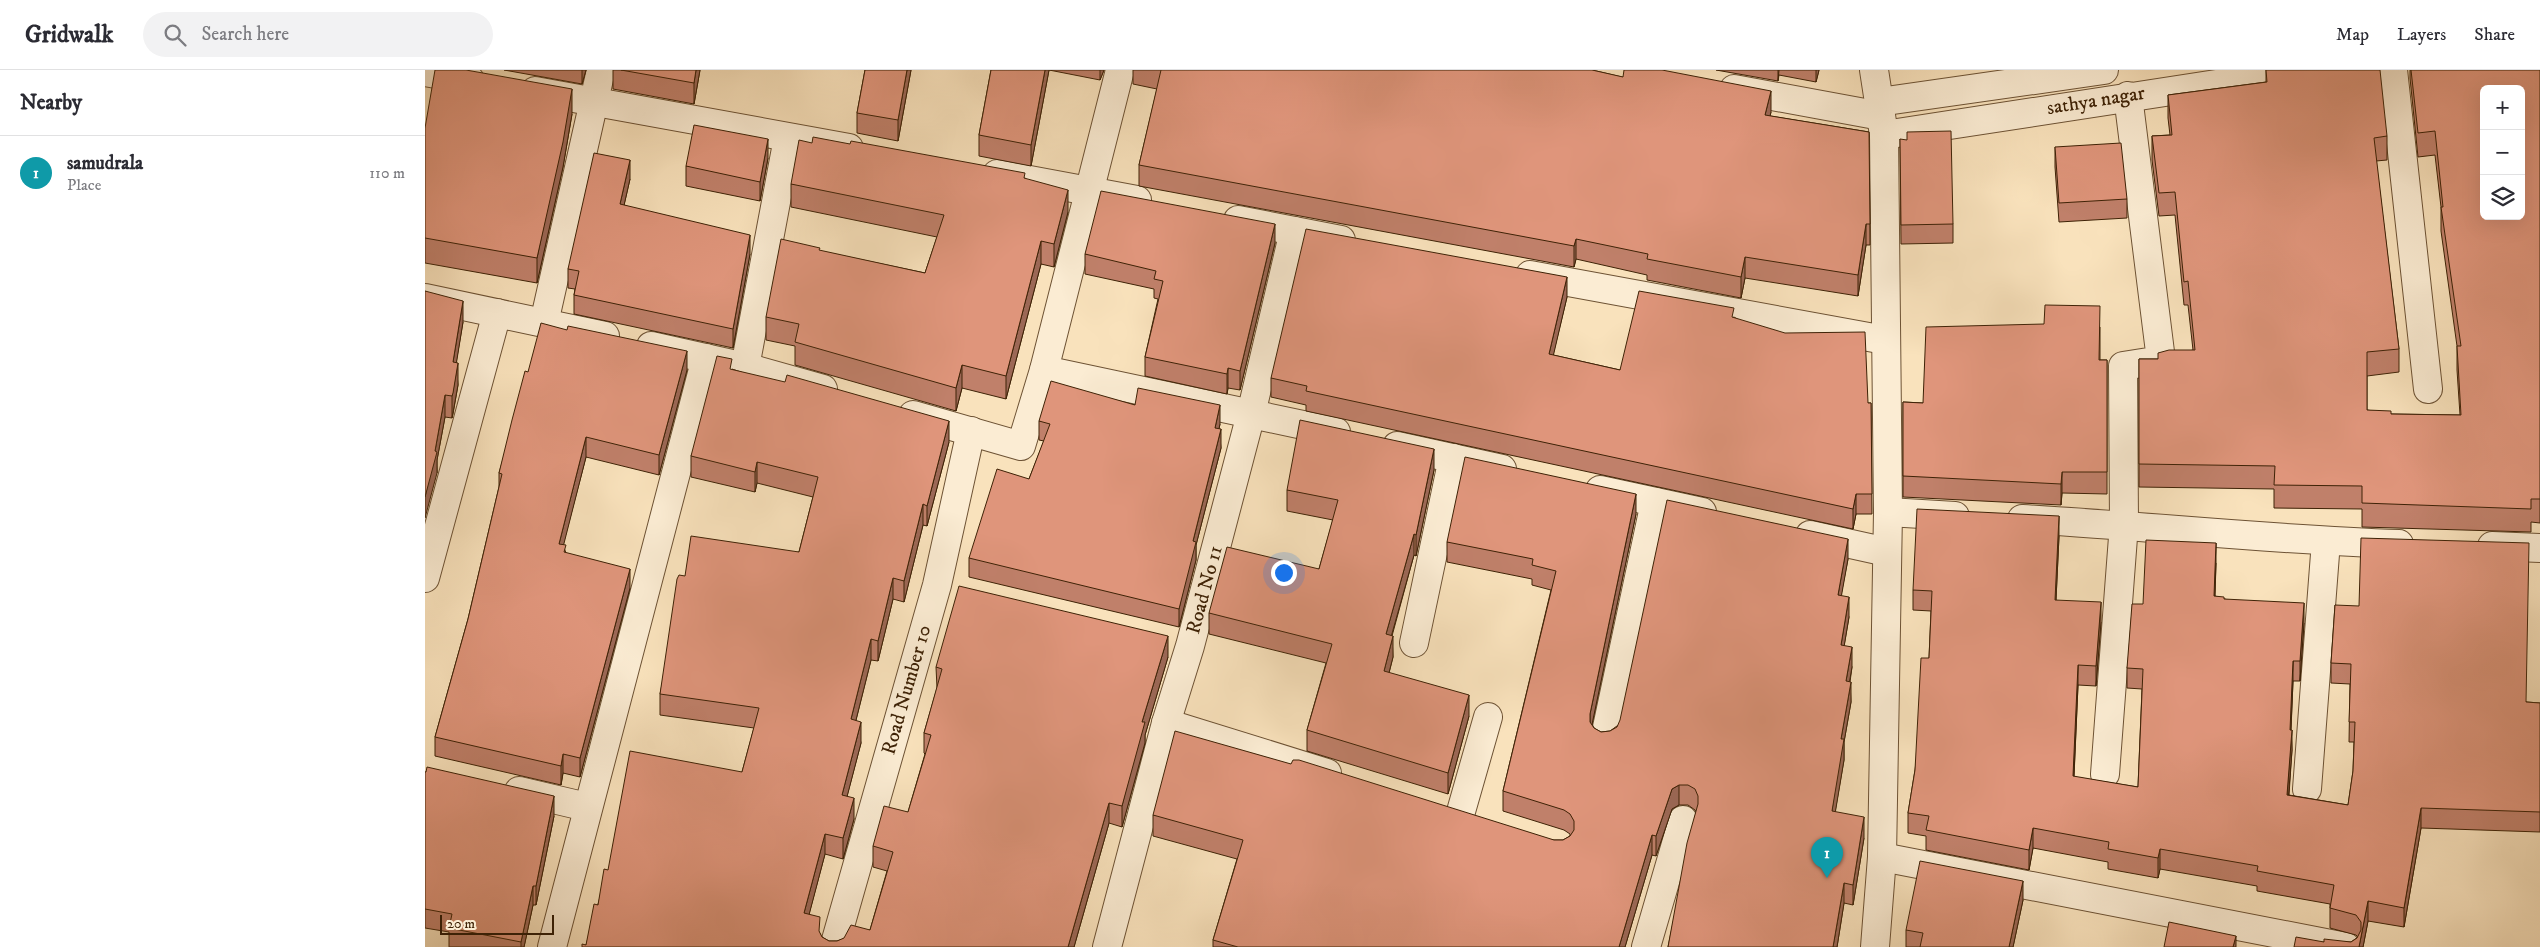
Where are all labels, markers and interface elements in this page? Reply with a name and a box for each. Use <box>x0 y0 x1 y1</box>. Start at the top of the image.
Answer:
search box <box>143 12 493 57</box>
text: Gridwalk <box>25 20 113 50</box>
icon: search <box>161 21 189 49</box>
text: Search here <box>201 23 289 46</box>
text: Map <box>2336 24 2369 46</box>
text: Layers <box>2397 24 2446 46</box>
text: Share <box>2474 24 2515 46</box>
street label: sathya nagar <box>2045 81 2147 121</box>
map controls <box>2480 85 2525 220</box>
button: + <box>2480 85 2525 130</box>
text: Nearby <box>20 90 82 116</box>
button: − <box>2480 130 2525 175</box>
text: samudrala <box>67 152 143 175</box>
text: 1 <box>33 163 39 183</box>
text: 110 m <box>369 163 405 183</box>
text: Place <box>67 175 101 195</box>
button: layers <box>2480 175 2525 220</box>
street label: Road No 11 <box>1181 543 1229 637</box>
your location <box>1271 560 1297 586</box>
street label: Road Number 10 <box>877 622 937 758</box>
pin: 1 <box>1811 837 1843 878</box>
scale bar <box>440 912 554 935</box>
text: 20 m <box>447 915 475 933</box>

